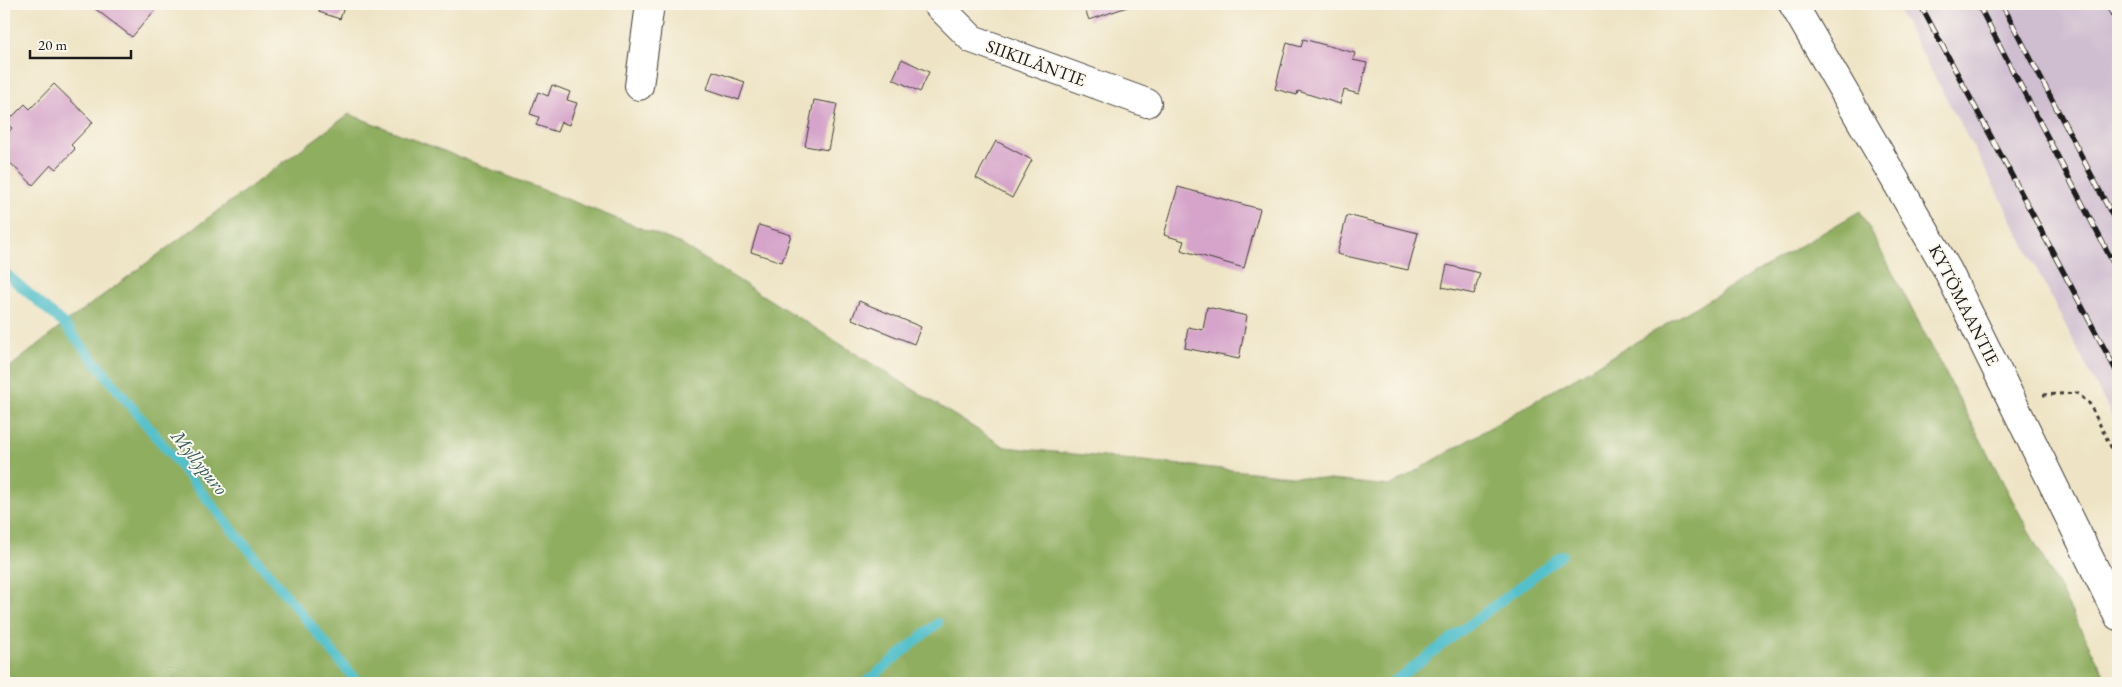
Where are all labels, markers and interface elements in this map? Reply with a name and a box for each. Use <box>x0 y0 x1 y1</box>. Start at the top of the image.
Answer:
scale bar <box>30 28 131 60</box>
street label: SIIKILÄNTIE <box>983 34 1089 91</box>
text: 20 m <box>38 35 67 54</box>
street label: KYTÖMAANTIE <box>1924 241 2005 369</box>
water label: Myllypuro <box>165 424 234 500</box>

